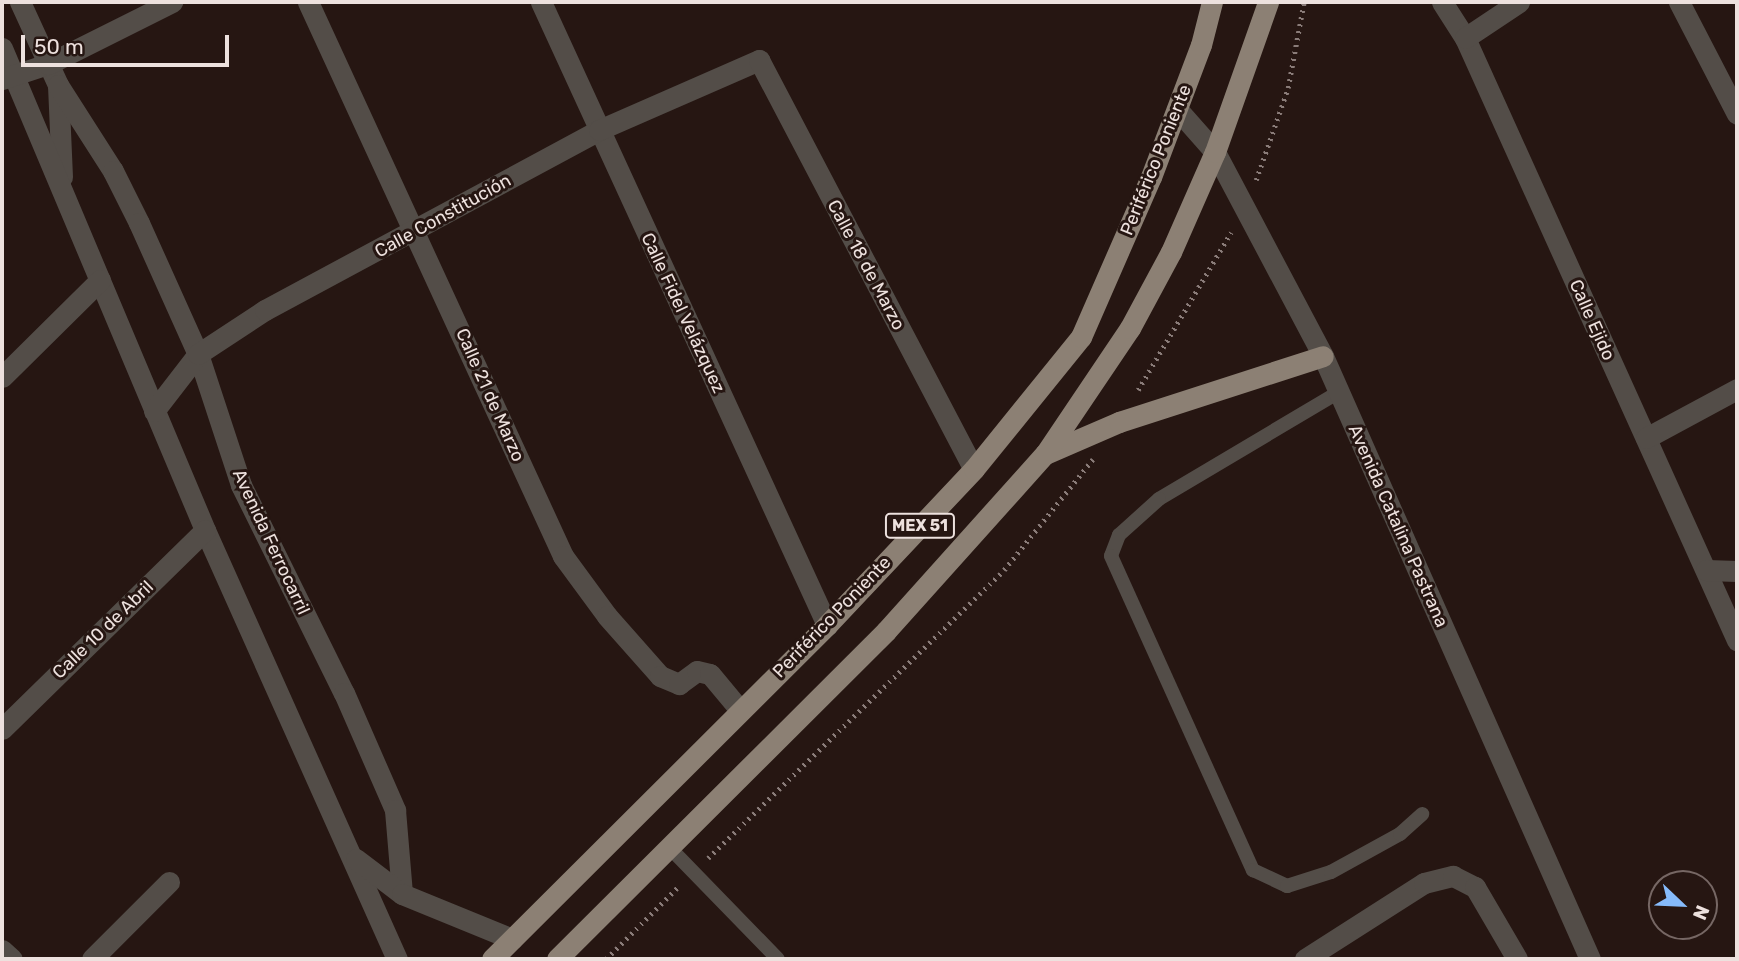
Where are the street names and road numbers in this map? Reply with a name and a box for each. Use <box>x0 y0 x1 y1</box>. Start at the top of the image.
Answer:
street label: Periférico Poniente <box>1116 82 1196 238</box>
street label: Calle Constitución <box>371 170 515 262</box>
street label: Calle 18 de Marzo <box>823 196 909 334</box>
street label: Calle Fidel Velázquez <box>636 229 730 397</box>
street label: Calle Ejido <box>1565 276 1619 364</box>
street label: Calle 21 de Marzo <box>451 325 529 465</box>
street label: Avenida Catalina Pastrana <box>1344 421 1452 631</box>
street label: Avenida Ferrocarril <box>228 466 314 618</box>
road number: MEX 51 <box>883 513 957 538</box>
street label: Periférico Poniente <box>769 552 895 682</box>
street label: Calle 10 de Abril <box>48 576 158 684</box>

